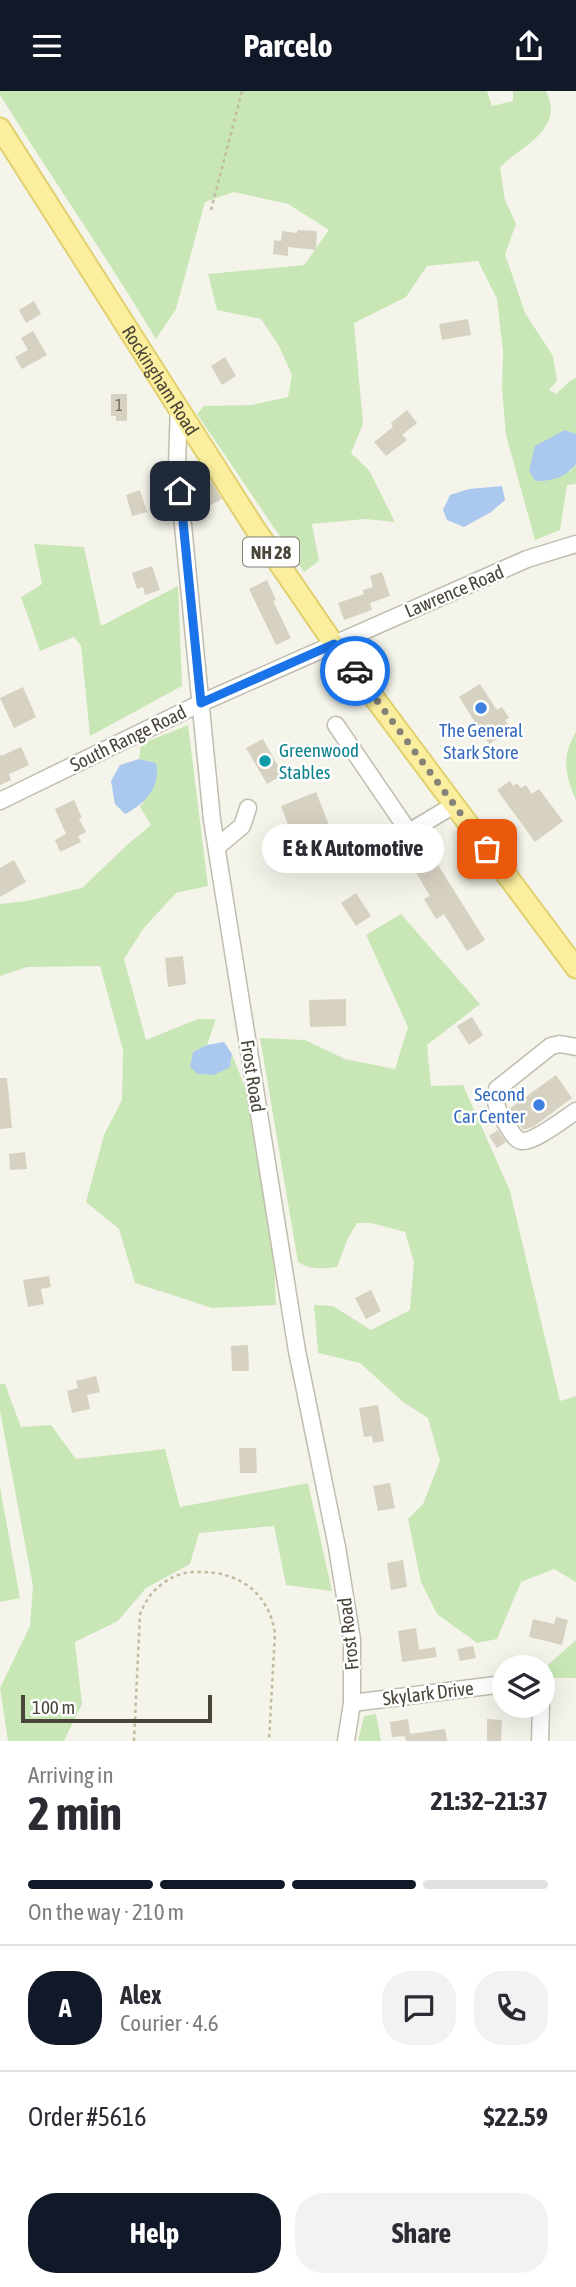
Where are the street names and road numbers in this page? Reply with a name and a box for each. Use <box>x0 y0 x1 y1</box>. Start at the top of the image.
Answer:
street label: Rockingham Road <box>118 321 204 439</box>
road number: NH 28 <box>243 538 299 567</box>
street label: Lawrence Road <box>401 560 507 622</box>
street label: South Range Road <box>66 700 190 776</box>
street label: Frost Road <box>236 1038 270 1114</box>
street label: Frost Road <box>333 1597 363 1671</box>
street label: Skylark Drive <box>381 1677 475 1709</box>

